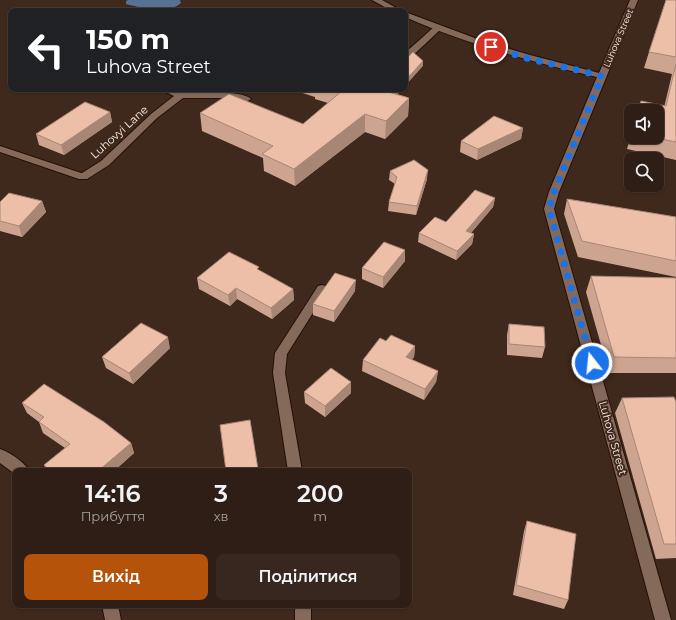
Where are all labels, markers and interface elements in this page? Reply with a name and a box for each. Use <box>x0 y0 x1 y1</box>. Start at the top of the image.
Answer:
street label: Luhova Street <box>601 7 635 69</box>
text: 150 m <box>86 22 170 56</box>
icon: left <box>20 24 72 76</box>
pin <box>474 30 508 64</box>
icon: arrive <box>480 36 502 58</box>
text: Luhova Street <box>86 56 211 78</box>
street label: Luhovyi Lane <box>87 102 151 162</box>
map controls <box>624 104 664 192</box>
button: sound <box>624 104 664 144</box>
button: search <box>624 152 664 192</box>
position arrow <box>571 342 613 384</box>
street label: Luhova Street <box>596 399 630 477</box>
text: 14:16 <box>85 479 141 508</box>
text: 3 <box>214 479 228 508</box>
text: 200 <box>297 479 343 508</box>
text: Прибуття <box>81 508 145 524</box>
text: хв <box>214 508 228 524</box>
text: m <box>313 508 327 524</box>
button: Вихід <box>24 554 208 600</box>
button: Поділитися <box>216 554 400 600</box>

